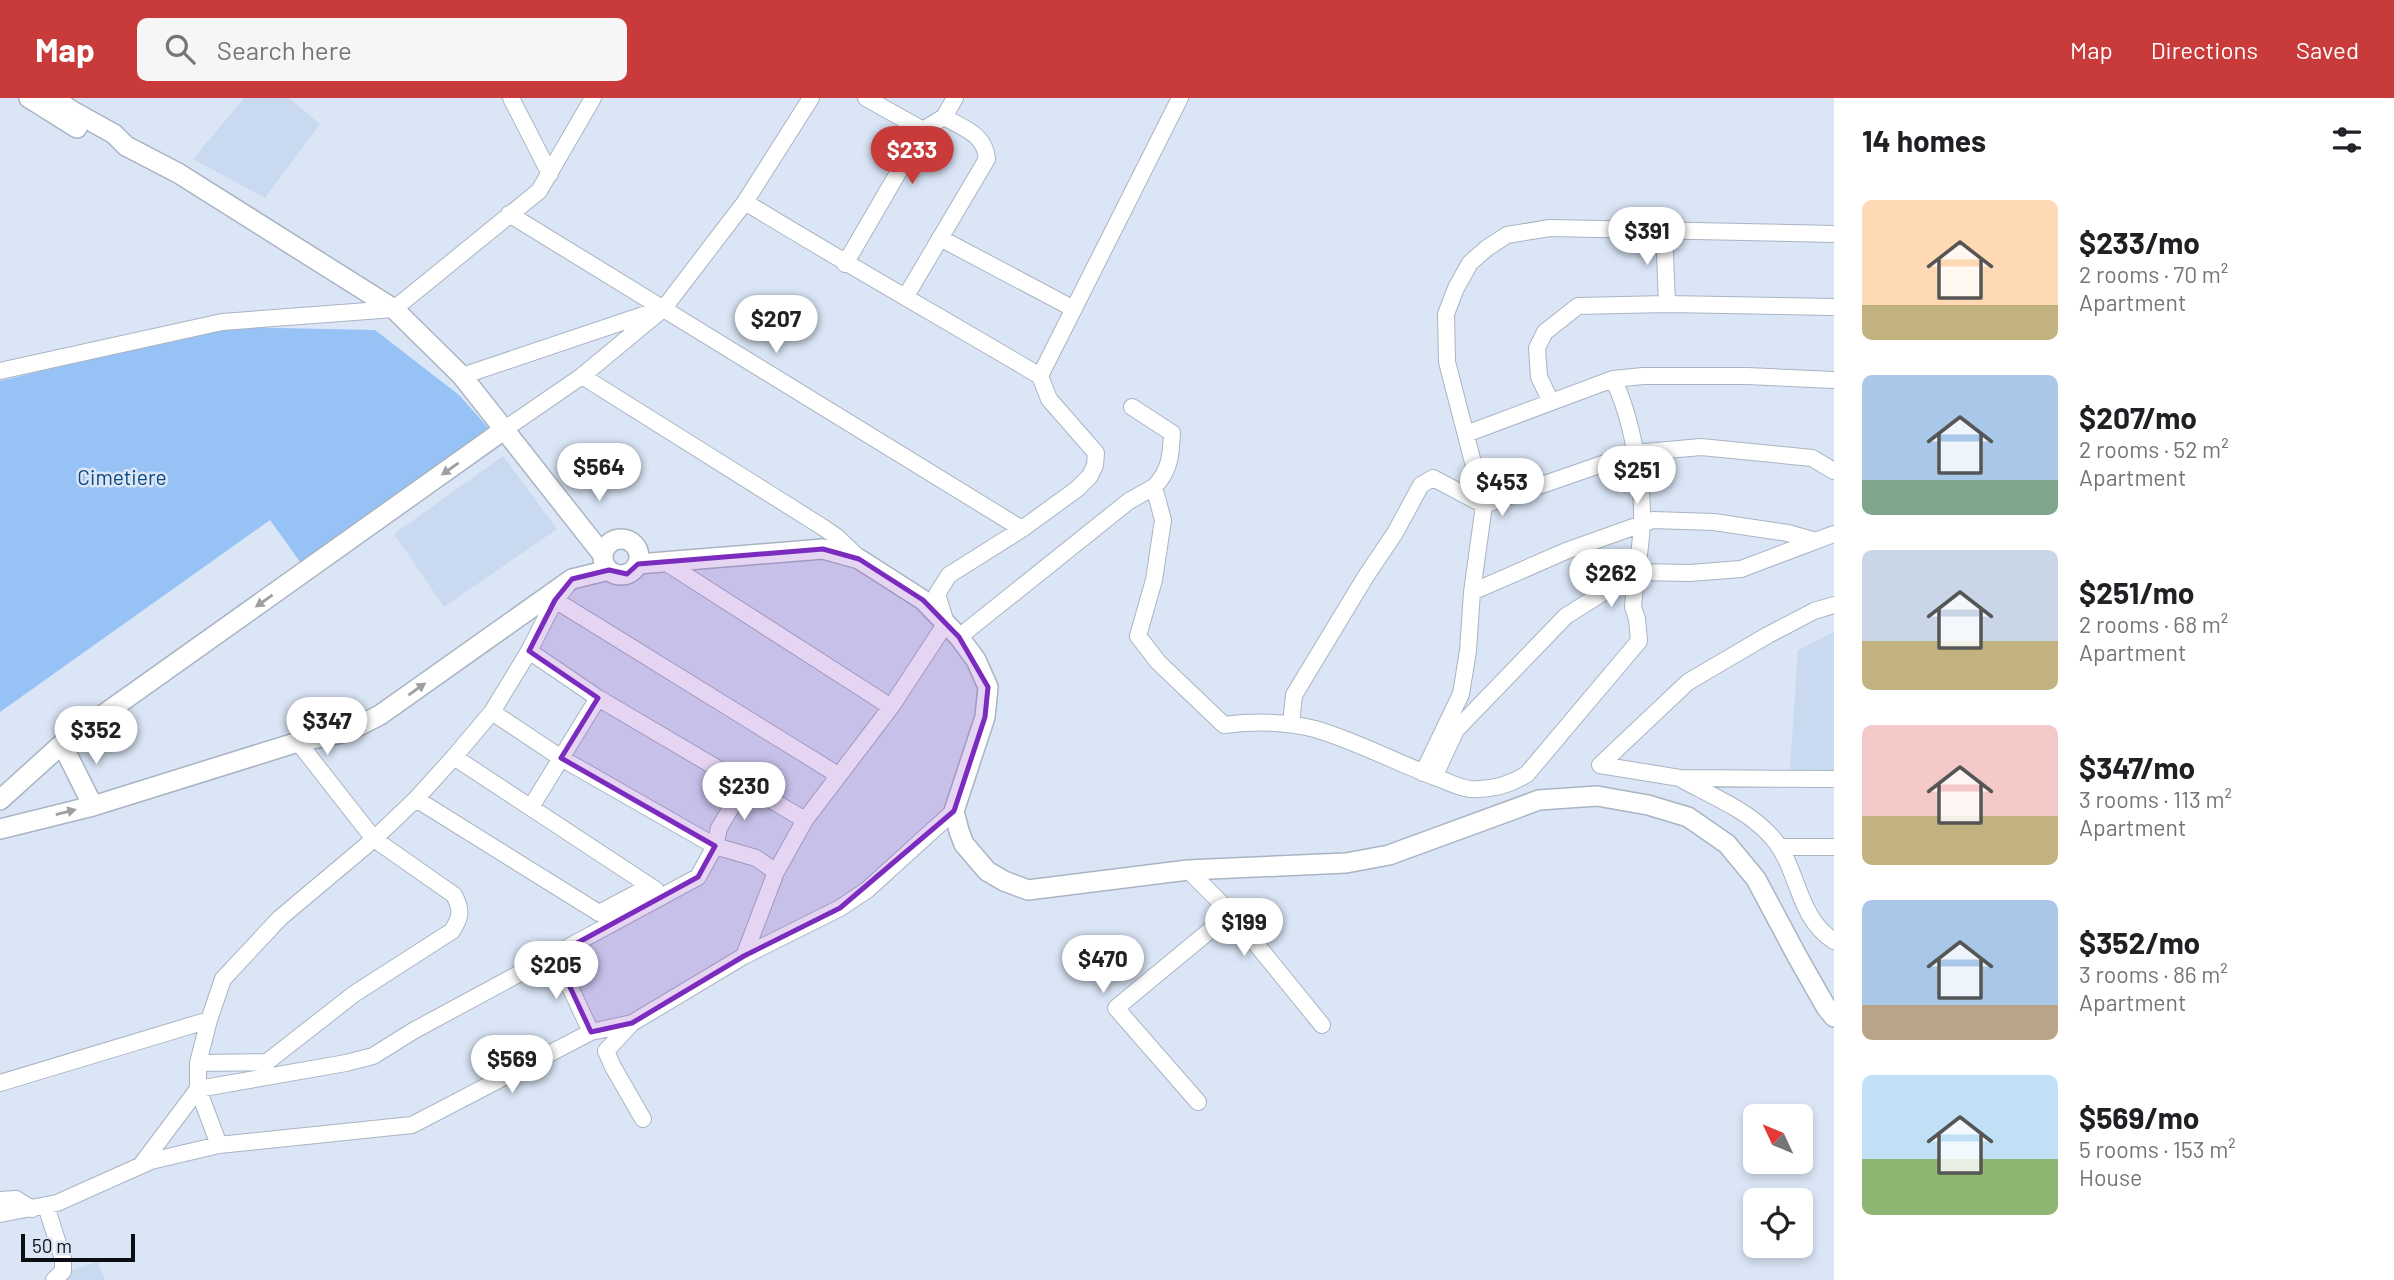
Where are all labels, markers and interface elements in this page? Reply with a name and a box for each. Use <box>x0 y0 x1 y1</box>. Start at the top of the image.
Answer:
search box <box>137 18 627 81</box>
text: Map <box>35 29 95 69</box>
icon: search <box>161 30 199 68</box>
text: Search here <box>217 34 352 65</box>
text: Map <box>2070 35 2113 64</box>
text: Directions <box>2151 35 2258 64</box>
text: Saved <box>2296 35 2359 64</box>
icon: filters <box>2328 121 2366 159</box>
text: 14 homes <box>1862 122 1986 158</box>
pin: $233 <box>871 126 953 186</box>
text: $233 <box>887 135 937 163</box>
pin: $391 <box>1606 208 1688 267</box>
text: $391 <box>1624 216 1670 244</box>
text: $233/mo <box>2079 224 2200 260</box>
icon: home <box>1918 228 2002 312</box>
text: 2 rooms · 70 m² <box>2079 260 2228 288</box>
text: Apartment <box>2079 288 2186 316</box>
pin: $207 <box>735 296 817 355</box>
text: $207 <box>751 304 801 332</box>
text: $207/mo <box>2079 399 2197 435</box>
icon: home <box>1918 403 2002 487</box>
text: 2 rooms · 52 m² <box>2079 435 2229 463</box>
pin: $564 <box>558 444 640 503</box>
pin: $251 <box>1596 446 1678 506</box>
text: $564 <box>573 452 625 480</box>
text: $251 <box>1614 455 1660 483</box>
pin: $453 <box>1461 458 1543 518</box>
one-way arrow <box>441 462 459 476</box>
text: Apartment <box>2079 463 2186 491</box>
park label: Cimetiere <box>77 464 167 489</box>
text: $453 <box>1476 467 1528 495</box>
pin: $262 <box>1570 550 1652 609</box>
text: $262 <box>1585 558 1637 586</box>
text: $251/mo <box>2079 574 2194 610</box>
icon: home <box>1918 578 2002 662</box>
one-way arrow <box>255 594 273 608</box>
text: 2 rooms · 68 m² <box>2079 610 2228 638</box>
text: Apartment <box>2079 638 2186 666</box>
one-way arrow <box>408 682 426 696</box>
pin: $347 <box>286 698 368 757</box>
pin: $352 <box>55 706 137 766</box>
text: $347 <box>302 706 352 734</box>
text: $352 <box>71 715 121 743</box>
text: $347/mo <box>2079 749 2195 785</box>
icon: home <box>1918 753 2002 837</box>
pin: $230 <box>703 762 785 822</box>
text: $230 <box>718 771 770 799</box>
text: 3 rooms · 113 m² <box>2079 785 2232 813</box>
one-way arrow <box>55 806 77 817</box>
text: Apartment <box>2079 813 2186 841</box>
pin: $199 <box>1203 898 1285 958</box>
text: $199 <box>1221 907 1267 935</box>
text: $352/mo <box>2079 924 2200 960</box>
icon: home <box>1918 928 2002 1012</box>
pin: $470 <box>1062 936 1144 995</box>
pin: $205 <box>515 942 597 1001</box>
text: $470 <box>1078 944 1128 972</box>
text: $205 <box>530 950 582 978</box>
text: 3 rooms · 86 m² <box>2079 960 2228 988</box>
text: Apartment <box>2079 988 2186 1016</box>
pin: $569 <box>471 1035 553 1095</box>
text: $569 <box>487 1044 537 1072</box>
text: $569/mo <box>2079 1099 2199 1135</box>
icon: home <box>1918 1103 2002 1187</box>
north arrow <box>1743 1104 1813 1174</box>
map controls <box>1743 1104 1813 1258</box>
text: 5 rooms · 153 m² <box>2079 1135 2236 1163</box>
text: House <box>2079 1163 2142 1191</box>
button: locate <box>1743 1188 1813 1258</box>
scale bar <box>21 1231 135 1263</box>
text: 50 m <box>32 1234 72 1257</box>

